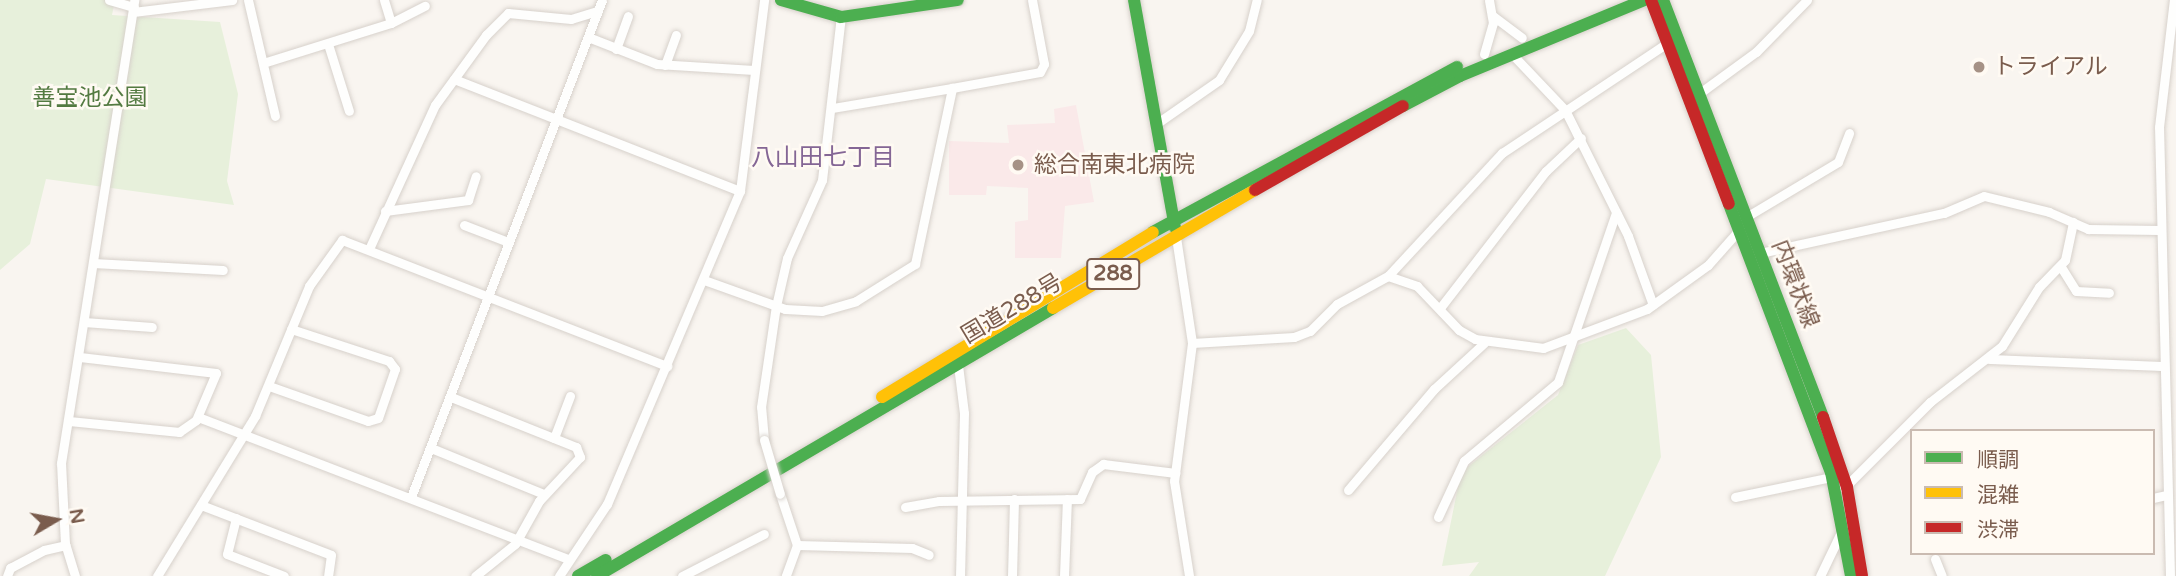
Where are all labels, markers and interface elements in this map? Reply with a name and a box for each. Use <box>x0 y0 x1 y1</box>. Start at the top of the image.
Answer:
place label: トライアル <box>1993 53 2108 81</box>
marker: トライアル <box>1971 59 1987 75</box>
park label: 善宝池公園 <box>33 84 147 112</box>
district label: 八山田七丁目 <box>751 144 895 172</box>
place label: 総合南東北病院 <box>1034 151 1195 179</box>
marker: 総合南東北病院 <box>1008 155 1028 175</box>
street label: 内環状線 <box>1766 236 1824 332</box>
road number: 288 <box>1085 256 1141 292</box>
street label: 国道288号 <box>957 268 1067 350</box>
legend <box>1910 429 2155 555</box>
text: 順調 <box>1977 448 2019 473</box>
text: 混雑 <box>1977 483 2019 508</box>
north arrow <box>21 485 91 555</box>
text: N <box>65 507 89 526</box>
text: 渋滞 <box>1977 518 2019 543</box>

